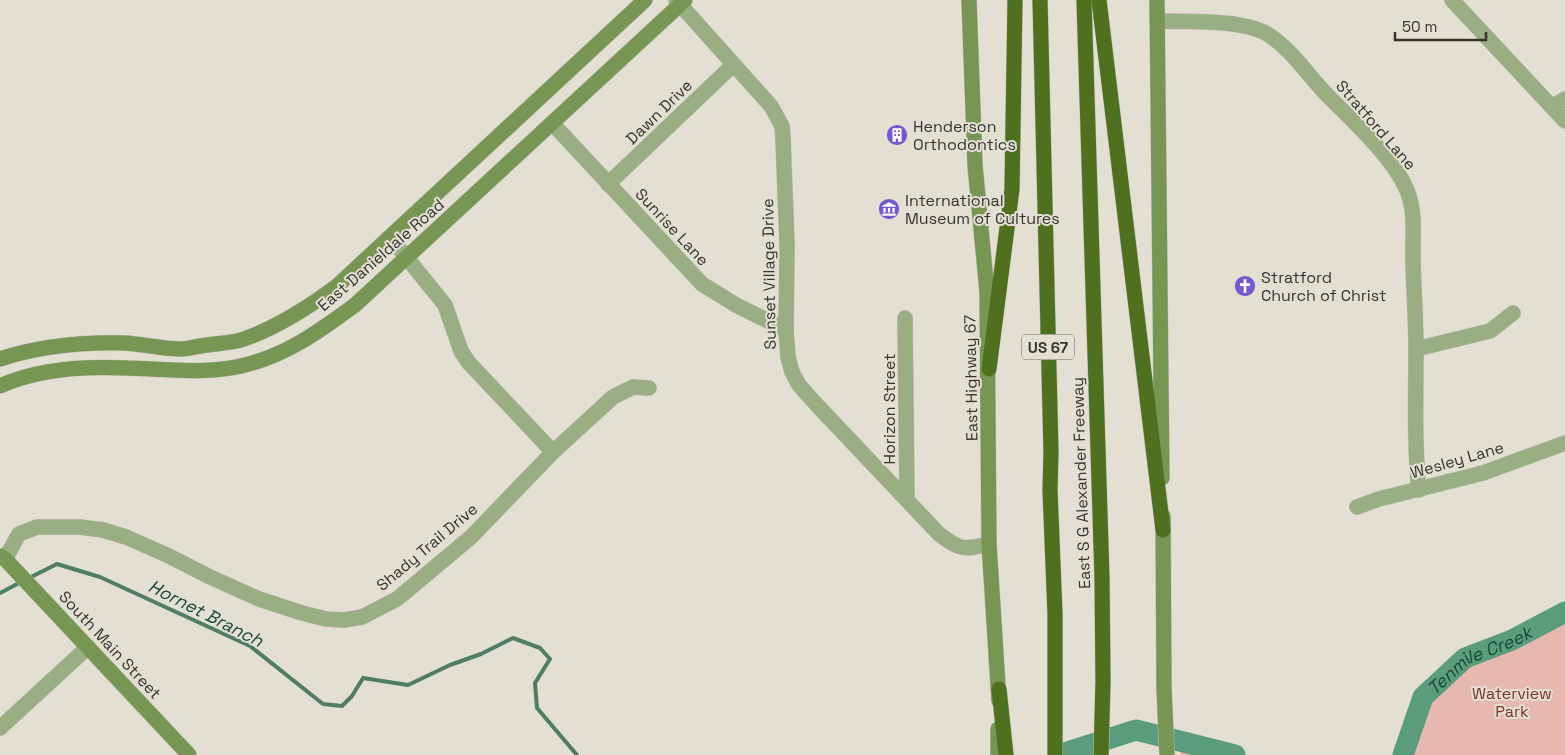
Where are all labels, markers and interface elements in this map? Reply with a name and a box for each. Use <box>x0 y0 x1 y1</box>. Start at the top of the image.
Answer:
scale bar <box>1395 10 1486 42</box>
text: 50 m <box>1402 17 1437 36</box>
street label: Dawn Drive <box>621 75 697 149</box>
street label: Stratford Lane <box>1331 76 1421 174</box>
place label: Henderson Orthodontics <box>913 116 1016 155</box>
building icon: Henderson Orthodontics <box>885 123 909 147</box>
street label: Sunrise Lane <box>631 184 713 270</box>
place label: International Museum of Cultures <box>905 190 1060 229</box>
street label: East Danieldale Road <box>313 194 449 316</box>
museum icon: International Museum of Cultures <box>877 197 901 221</box>
street label: Sunset Village Drive <box>757 198 781 350</box>
place label: Stratford Church of Christ <box>1261 267 1386 306</box>
church icon: Stratford Church of Christ <box>1233 274 1257 298</box>
street label: East Highway 67 <box>959 315 983 441</box>
road number: US 67 <box>1022 334 1074 360</box>
street label: Horizon Street <box>879 353 900 465</box>
street label: East S G Alexander Freeway <box>1067 377 1095 589</box>
street label: Wesley Lane <box>1408 437 1506 483</box>
street label: Shady Trail Drive <box>372 499 482 595</box>
water label: Hornet Branch <box>145 574 268 652</box>
street label: South Main Street <box>54 586 166 704</box>
water label: Tenmile Creek <box>1422 619 1538 699</box>
park label: Waterview Park <box>1472 683 1552 722</box>

